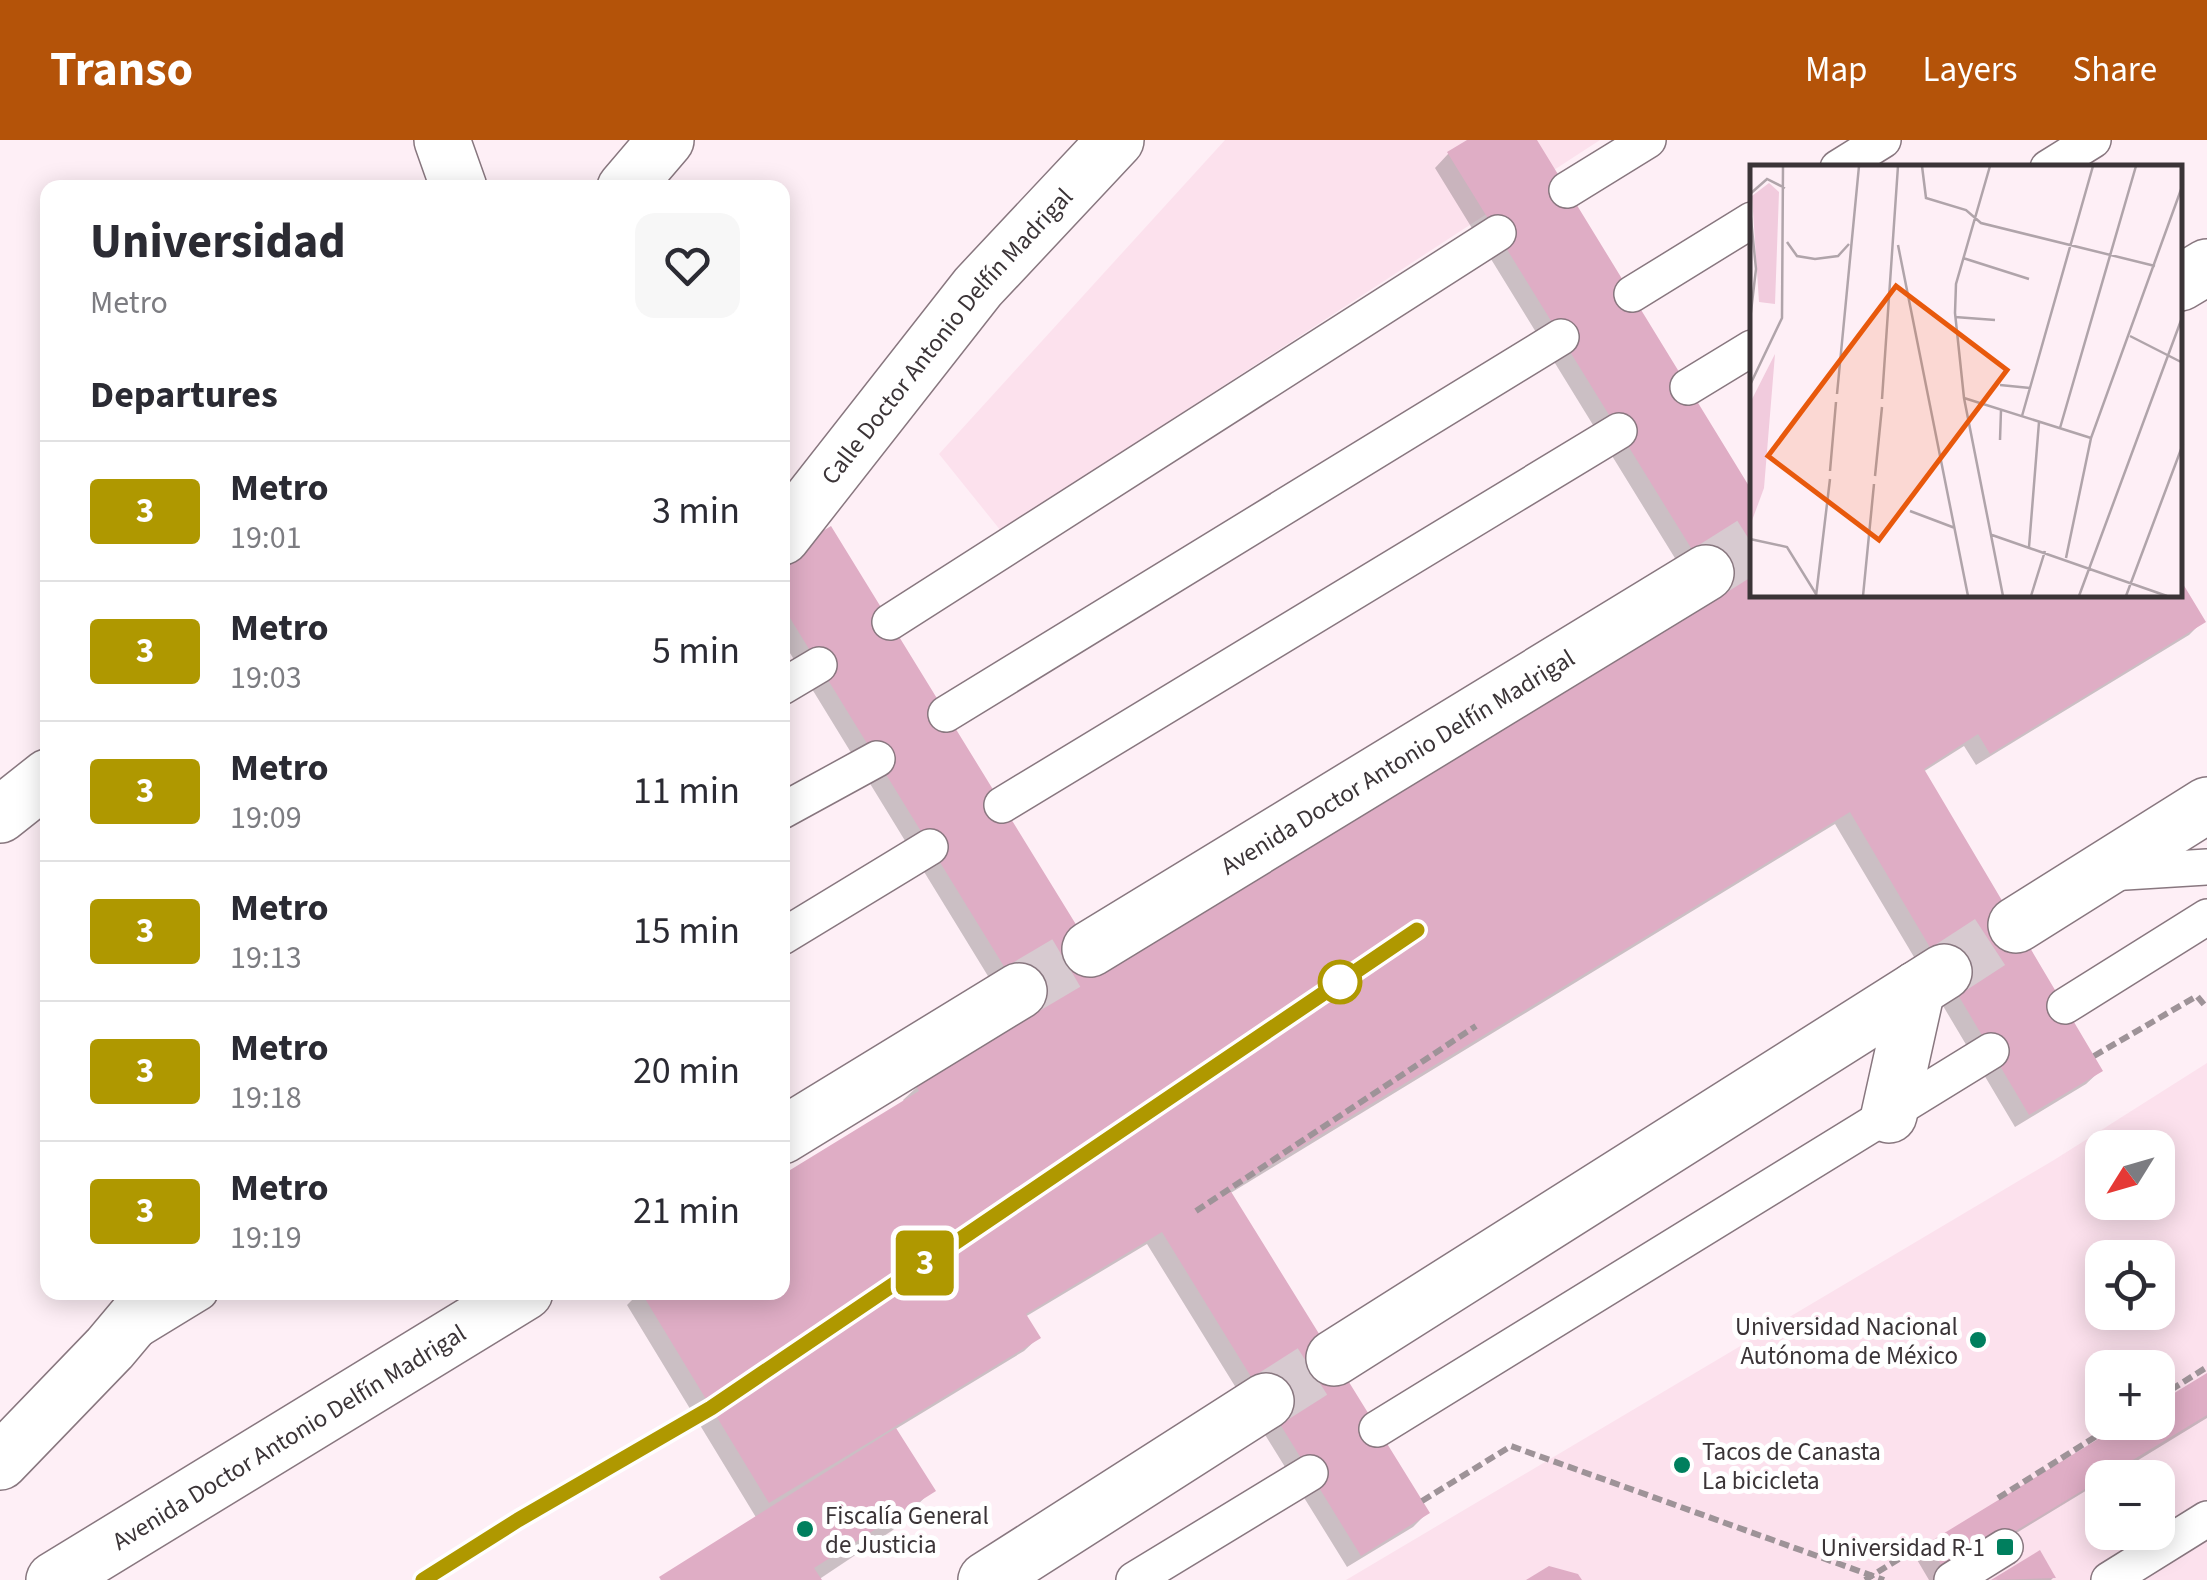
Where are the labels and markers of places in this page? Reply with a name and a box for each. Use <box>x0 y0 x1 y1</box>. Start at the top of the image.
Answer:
unlabelled marker <box>1319 961 1361 1003</box>
place label: Universidad Nacional Autónoma de México <box>1735 1309 1958 1374</box>
marker: Universidad Nacional Autónoma de México <box>1967 1329 1989 1351</box>
place label: Tacos de Canasta La bicicleta <box>1702 1434 1881 1499</box>
marker: Tacos de Canasta La bicicleta <box>1671 1454 1693 1476</box>
place label: Fiscalía General de Justicia <box>825 1498 989 1563</box>
marker: Fiscalía General de Justicia <box>794 1518 816 1540</box>
place label: Universidad R-1 <box>1821 1530 1985 1566</box>
marker: Universidad R-1 <box>1994 1536 2016 1558</box>

